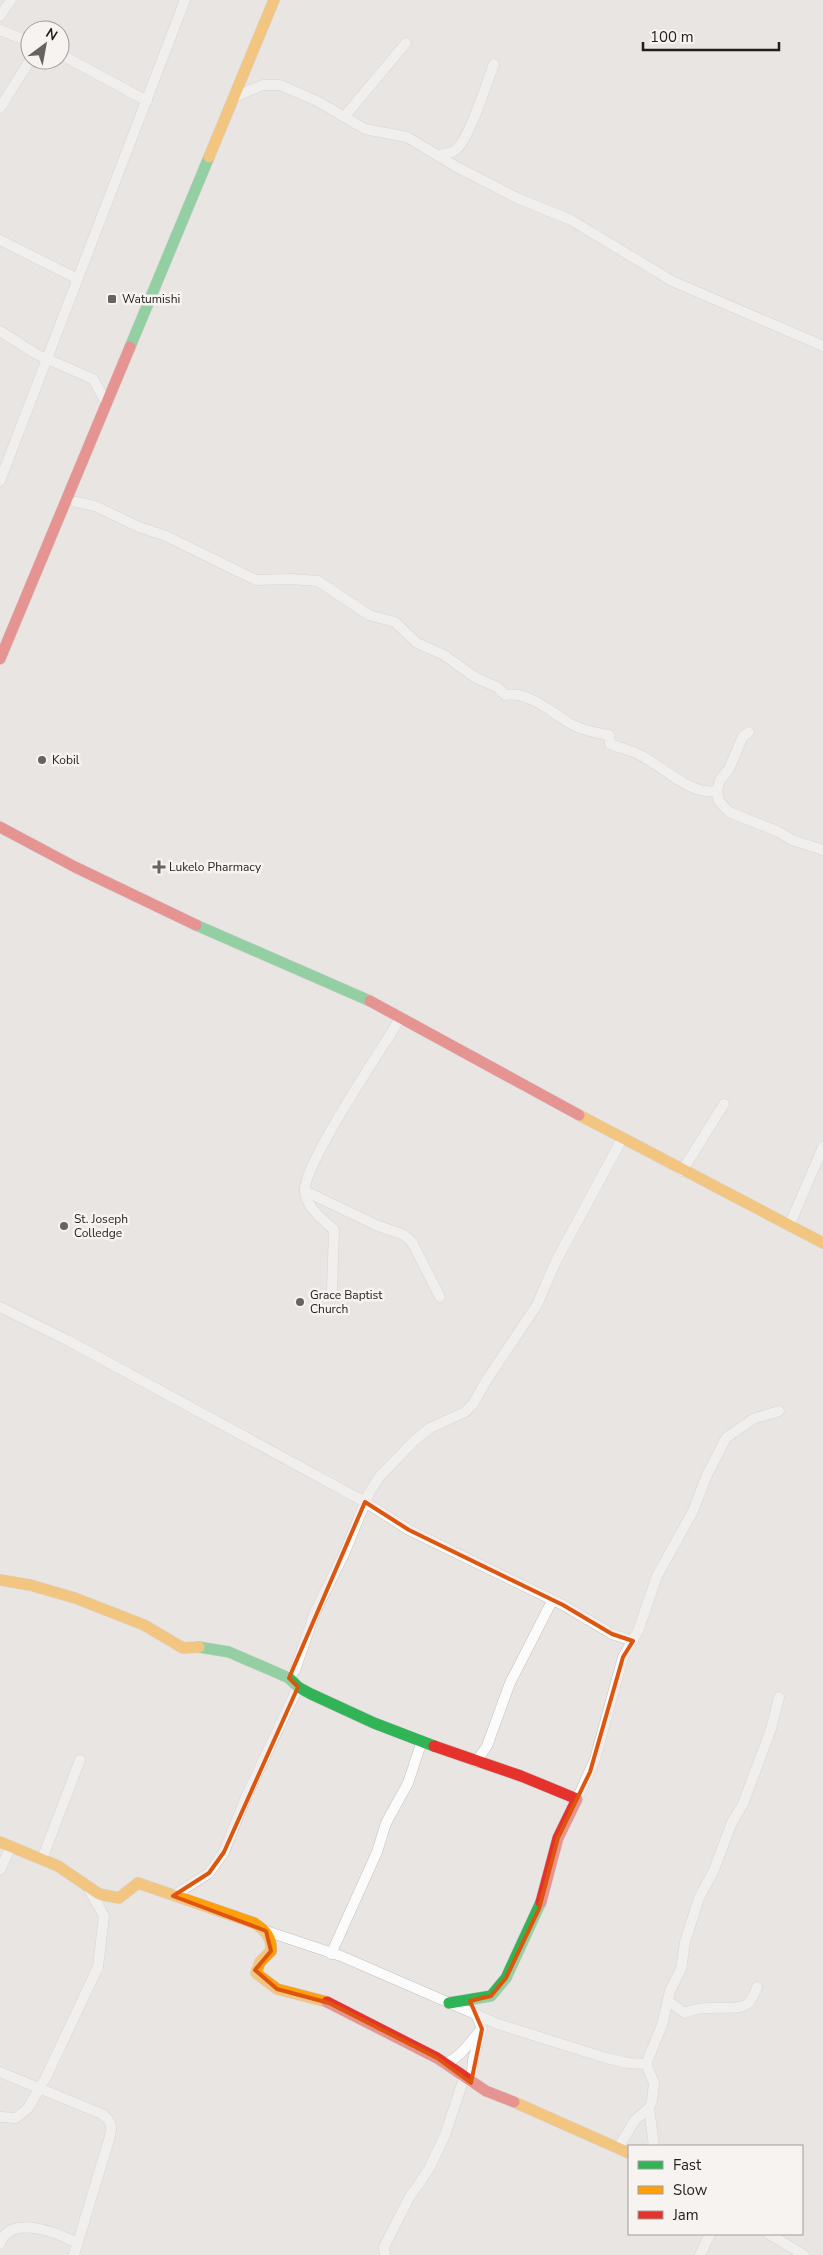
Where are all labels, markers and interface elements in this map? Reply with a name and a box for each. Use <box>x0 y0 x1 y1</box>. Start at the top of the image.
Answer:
north arrow <box>20 20 70 70</box>
scale bar <box>643 20 779 52</box>
text: N <box>42 24 61 45</box>
text: 100 m <box>650 27 694 47</box>
place label: Watumishi <box>122 291 180 307</box>
marker: Watumishi <box>106 293 118 305</box>
place label: Kobil <box>52 752 80 768</box>
marker: Kobil <box>36 754 48 766</box>
place label: Lukelo Pharmacy <box>169 859 262 875</box>
marker: Lukelo Pharmacy <box>153 861 165 873</box>
place label: St. Joseph Colledge <box>74 1211 128 1241</box>
marker: St. Joseph Colledge <box>58 1220 70 1232</box>
place label: Grace Baptist Church <box>310 1287 383 1317</box>
marker: Grace Baptist Church <box>294 1296 306 1308</box>
legend <box>628 2145 803 2235</box>
text: Fast <box>673 2155 702 2175</box>
text: Slow <box>673 2180 708 2200</box>
text: Jam <box>672 2205 699 2225</box>

